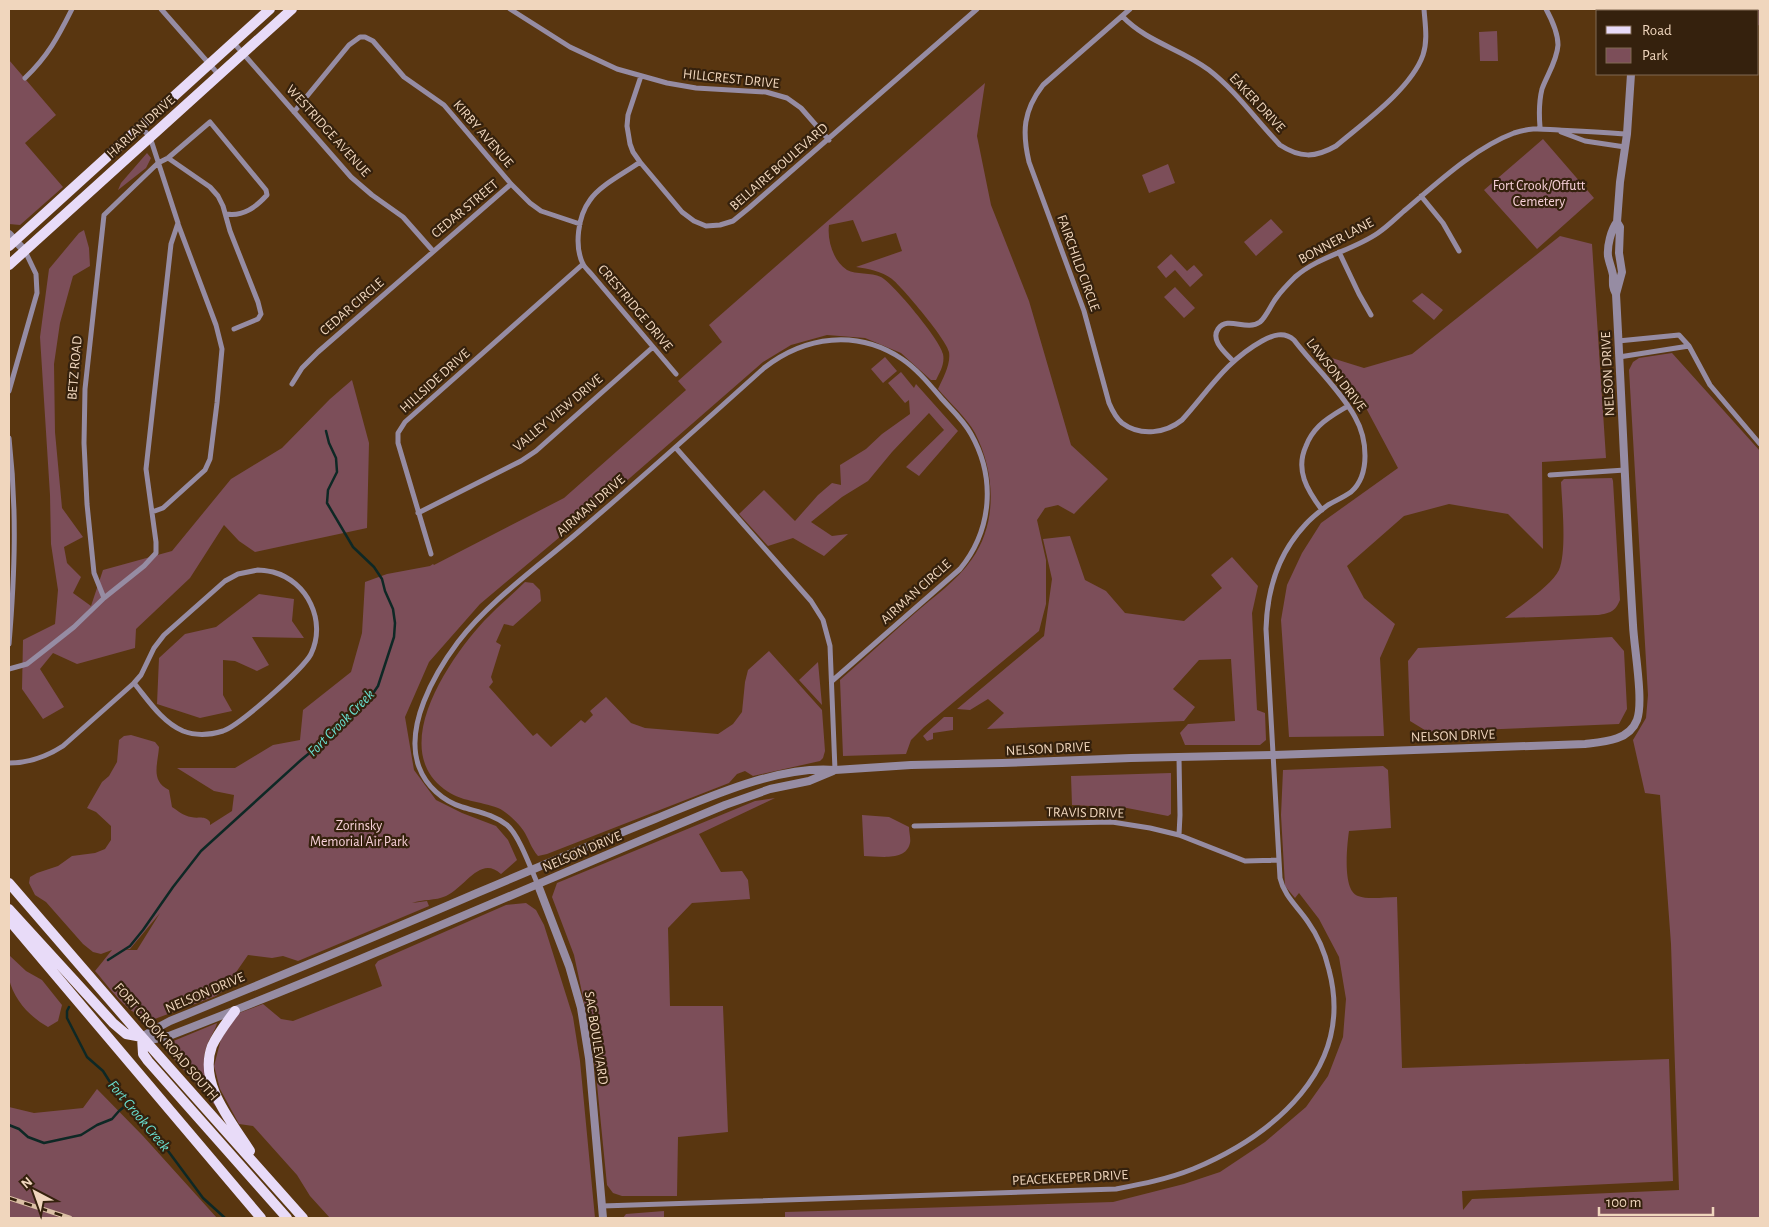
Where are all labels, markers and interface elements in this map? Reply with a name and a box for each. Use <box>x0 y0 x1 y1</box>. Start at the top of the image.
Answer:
legend <box>1596 10 1759 75</box>
text: Road <box>1642 23 1672 38</box>
text: Park <box>1642 48 1668 63</box>
street label: HILLCREST DRIVE <box>682 67 780 91</box>
street label: EAKER DRIVE <box>1227 71 1288 135</box>
street label: WESTRIDGE AVENUE <box>283 82 373 180</box>
street label: HARLAN DRIVE <box>104 93 178 161</box>
street label: KIRBY AVENUE <box>450 98 516 170</box>
street label: BELLAIRE BOULEVARD <box>727 121 831 213</box>
street label: CEDAR STREET <box>429 177 501 241</box>
park label: Fort Crook/Offutt Cemetery <box>1493 179 1586 209</box>
street label: FAIRCHILD CIRCLE <box>1054 213 1102 313</box>
street label: BONNER LANE <box>1296 215 1376 267</box>
street label: CRESTRIDGE DRIVE <box>595 262 675 354</box>
street label: CEDAR CIRCLE <box>317 275 387 338</box>
street label: NELSON DRIVE <box>1599 331 1617 417</box>
street label: BETZ ROAD <box>65 335 85 401</box>
street label: LAWSON DRIVE <box>1303 336 1369 414</box>
street label: HILLSIDE DRIVE <box>397 346 473 416</box>
street label: VALLEY VIEW DRIVE <box>511 371 606 454</box>
street label: AIRMAN DRIVE <box>554 472 628 539</box>
street label: AIRMAN CIRCLE <box>878 557 954 627</box>
water label: Fort Crook Creek <box>305 687 377 759</box>
street label: NELSON DRIVE <box>1411 728 1496 744</box>
street label: NELSON DRIVE <box>1005 740 1091 758</box>
street label: TRAVIS DRIVE <box>1046 805 1124 821</box>
park label: Zorinsky Memorial Air Park <box>310 819 409 849</box>
street label: NELSON DRIVE <box>540 829 624 875</box>
street label: NELSON DRIVE <box>163 970 247 1016</box>
street label: FORT CROOK ROAD SOUTH <box>111 981 221 1103</box>
street label: SAC BOULEVARD <box>582 990 610 1086</box>
water label: Fort Crook Creek <box>105 1078 173 1154</box>
north arrow <box>10 1167 60 1217</box>
street label: PEACEKEEPER DRIVE <box>1012 1168 1129 1188</box>
text: N <box>19 1174 35 1191</box>
scale bar <box>1599 1184 1713 1216</box>
text: 100 m <box>1606 1195 1641 1210</box>

